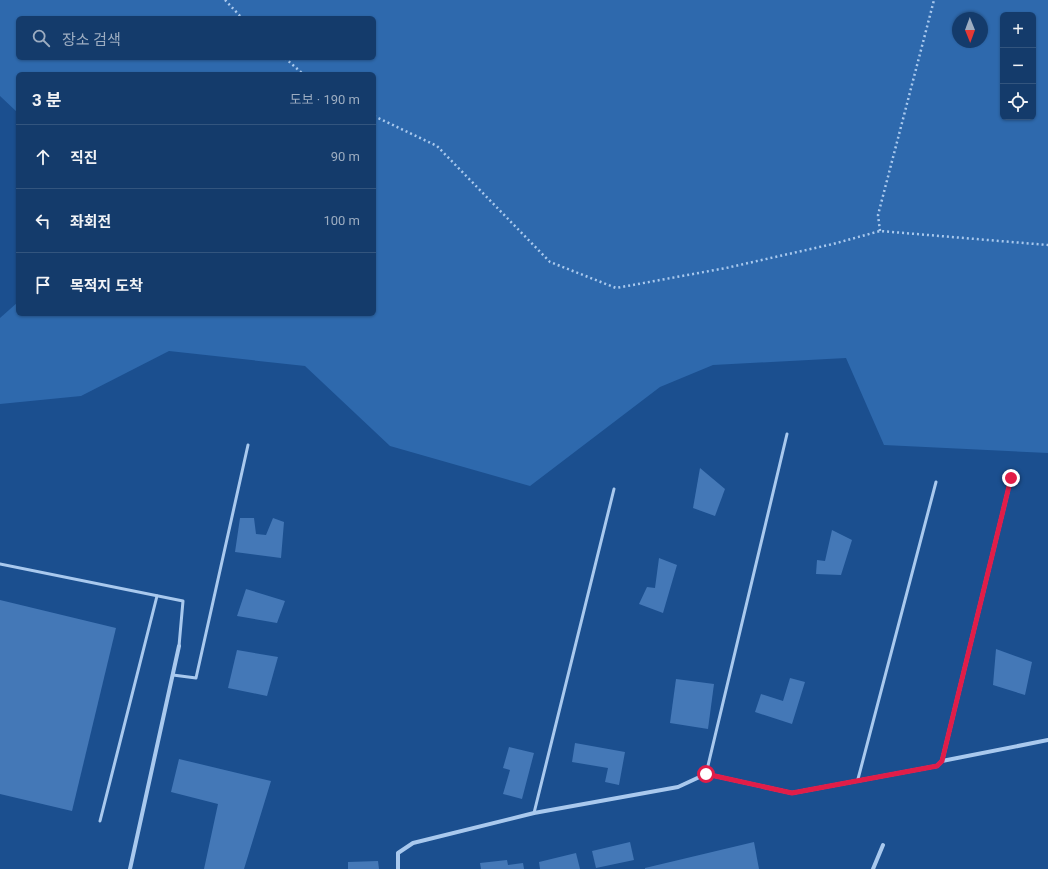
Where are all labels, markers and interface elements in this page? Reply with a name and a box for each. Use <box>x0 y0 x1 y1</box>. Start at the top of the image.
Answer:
north arrow <box>952 12 988 48</box>
map controls <box>1000 12 1036 120</box>
button: + <box>1000 12 1036 48</box>
search box <box>16 16 376 60</box>
icon: search <box>30 27 52 49</box>
text: 장소 검색 <box>62 31 121 49</box>
button: − <box>1000 48 1036 84</box>
button: locate <box>1000 84 1036 120</box>
text: 3 분 <box>32 90 62 110</box>
text: 도보 · 190 m <box>290 92 360 107</box>
icon: ahead <box>32 146 54 168</box>
text: 직진 <box>70 149 98 167</box>
text: 90 m <box>331 149 360 164</box>
icon: left <box>32 210 54 232</box>
text: 좌회전 <box>70 213 111 231</box>
text: 100 m <box>323 213 360 228</box>
icon: arrive <box>32 274 54 296</box>
text: 목적지 도착 <box>70 277 143 295</box>
route end <box>1002 469 1020 487</box>
route start <box>697 765 715 783</box>

